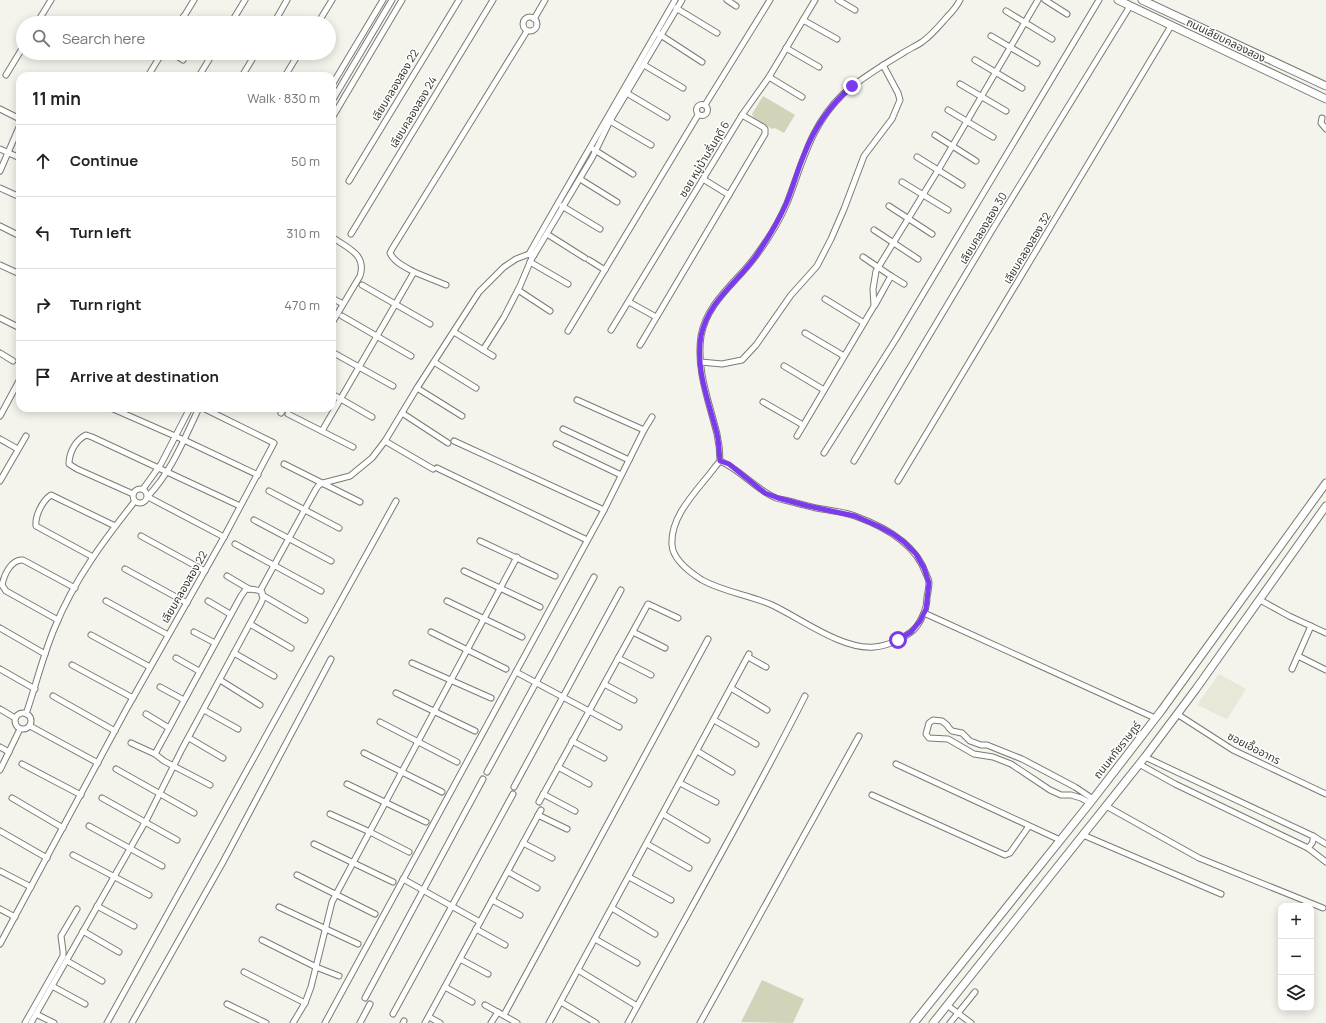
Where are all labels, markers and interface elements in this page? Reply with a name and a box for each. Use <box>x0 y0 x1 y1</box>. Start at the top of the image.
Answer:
street label: ถนนเลียบคลองสอง <box>1184 14 1268 65</box>
search box <box>16 16 336 60</box>
icon: search <box>30 27 52 49</box>
text: Search here <box>62 28 145 49</box>
street label: เลียบคลองสอง 22 <box>367 46 422 123</box>
street label: เลียบคลองสอง 24 <box>385 73 440 150</box>
route end <box>843 77 861 95</box>
text: 11 min <box>32 87 81 110</box>
text: Walk · 830 m <box>247 89 320 107</box>
street label: ซอย หมู่บ้านรื่นฤดี 6 <box>675 118 732 200</box>
icon: ahead <box>32 150 54 172</box>
text: Continue <box>70 150 138 171</box>
text: 50 m <box>291 152 320 170</box>
street label: เลียบคลองสอง 30 <box>955 189 1010 266</box>
street label: เลียบคลองสอง 32 <box>999 209 1054 286</box>
icon: left <box>32 222 54 244</box>
text: Turn left <box>70 222 132 243</box>
text: 310 m <box>286 224 320 242</box>
icon: right <box>32 294 54 316</box>
text: Turn right <box>70 294 141 315</box>
text: 470 m <box>284 296 320 314</box>
icon: arrive <box>32 366 54 388</box>
text: Arrive at destination <box>70 366 219 387</box>
street label: เลียบคลองสอง 22 <box>157 548 210 626</box>
route start <box>889 631 907 649</box>
street label: ถนนหทัยราษฎร์ <box>1090 718 1144 781</box>
street label: ซอยเอื้ออาทร <box>1225 728 1283 767</box>
map controls <box>1278 903 1314 1011</box>
button: + <box>1278 903 1314 939</box>
button: − <box>1278 939 1314 975</box>
button: layers <box>1278 975 1314 1011</box>

